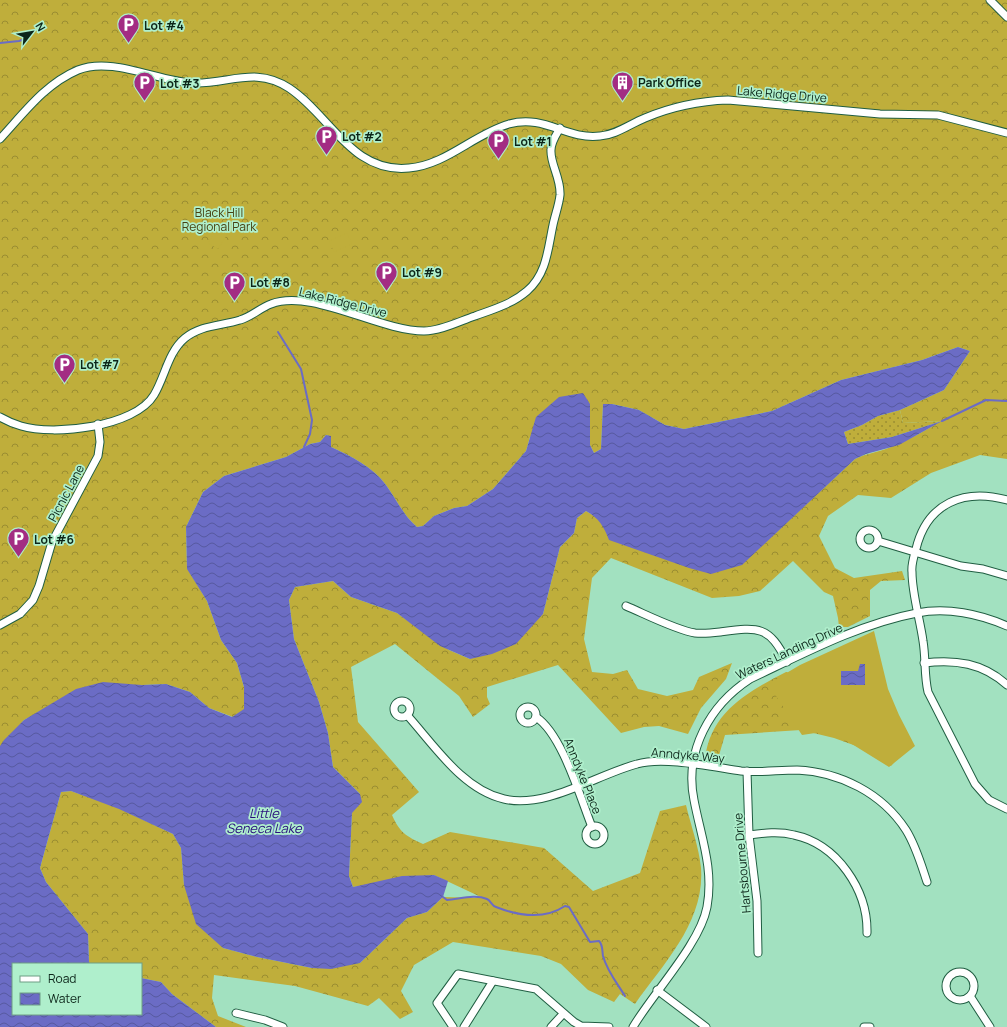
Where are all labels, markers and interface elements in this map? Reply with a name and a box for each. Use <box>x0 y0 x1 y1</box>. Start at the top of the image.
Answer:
north arrow <box>12 12 52 52</box>
parking icon: Lot #4 <box>116 12 142 45</box>
place label: Lot #4 <box>144 17 184 34</box>
text: N <box>33 19 50 34</box>
building icon: Park Office <box>609 69 635 102</box>
parking icon: Lot #3 <box>131 70 157 103</box>
place label: Park Office <box>638 74 701 91</box>
place label: Lot #3 <box>160 75 200 92</box>
street label: Lake Ridge Drive <box>736 82 828 106</box>
parking icon: Lot #2 <box>314 123 340 156</box>
place label: Lot #2 <box>342 128 382 145</box>
parking icon: Lot #1 <box>486 128 512 161</box>
place label: Lot #1 <box>514 133 552 150</box>
park label: Black Hill Regional Park <box>182 204 257 235</box>
parking icon: Lot #9 <box>373 259 399 292</box>
place label: Lot #9 <box>402 264 442 281</box>
parking icon: Lot #8 <box>222 269 248 302</box>
place label: Lot #8 <box>250 274 290 291</box>
street label: Lake Ridge Drive <box>297 283 389 321</box>
parking icon: Lot #7 <box>52 351 78 384</box>
place label: Lot #7 <box>80 356 119 373</box>
street label: Picnic Lane <box>44 461 88 525</box>
parking icon: Lot #6 <box>5 526 31 559</box>
place label: Lot #6 <box>34 531 74 548</box>
street label: Waters Landing Drive <box>733 619 845 683</box>
street label: Anndyke Place <box>560 735 606 817</box>
street label: Anndyke Way <box>650 743 726 767</box>
water label: Little Seneca Lake <box>226 804 303 837</box>
street label: Hartsbourne Drive <box>729 812 755 914</box>
legend <box>12 963 142 1015</box>
text: Road <box>48 970 76 987</box>
text: Water <box>48 990 82 1007</box>

